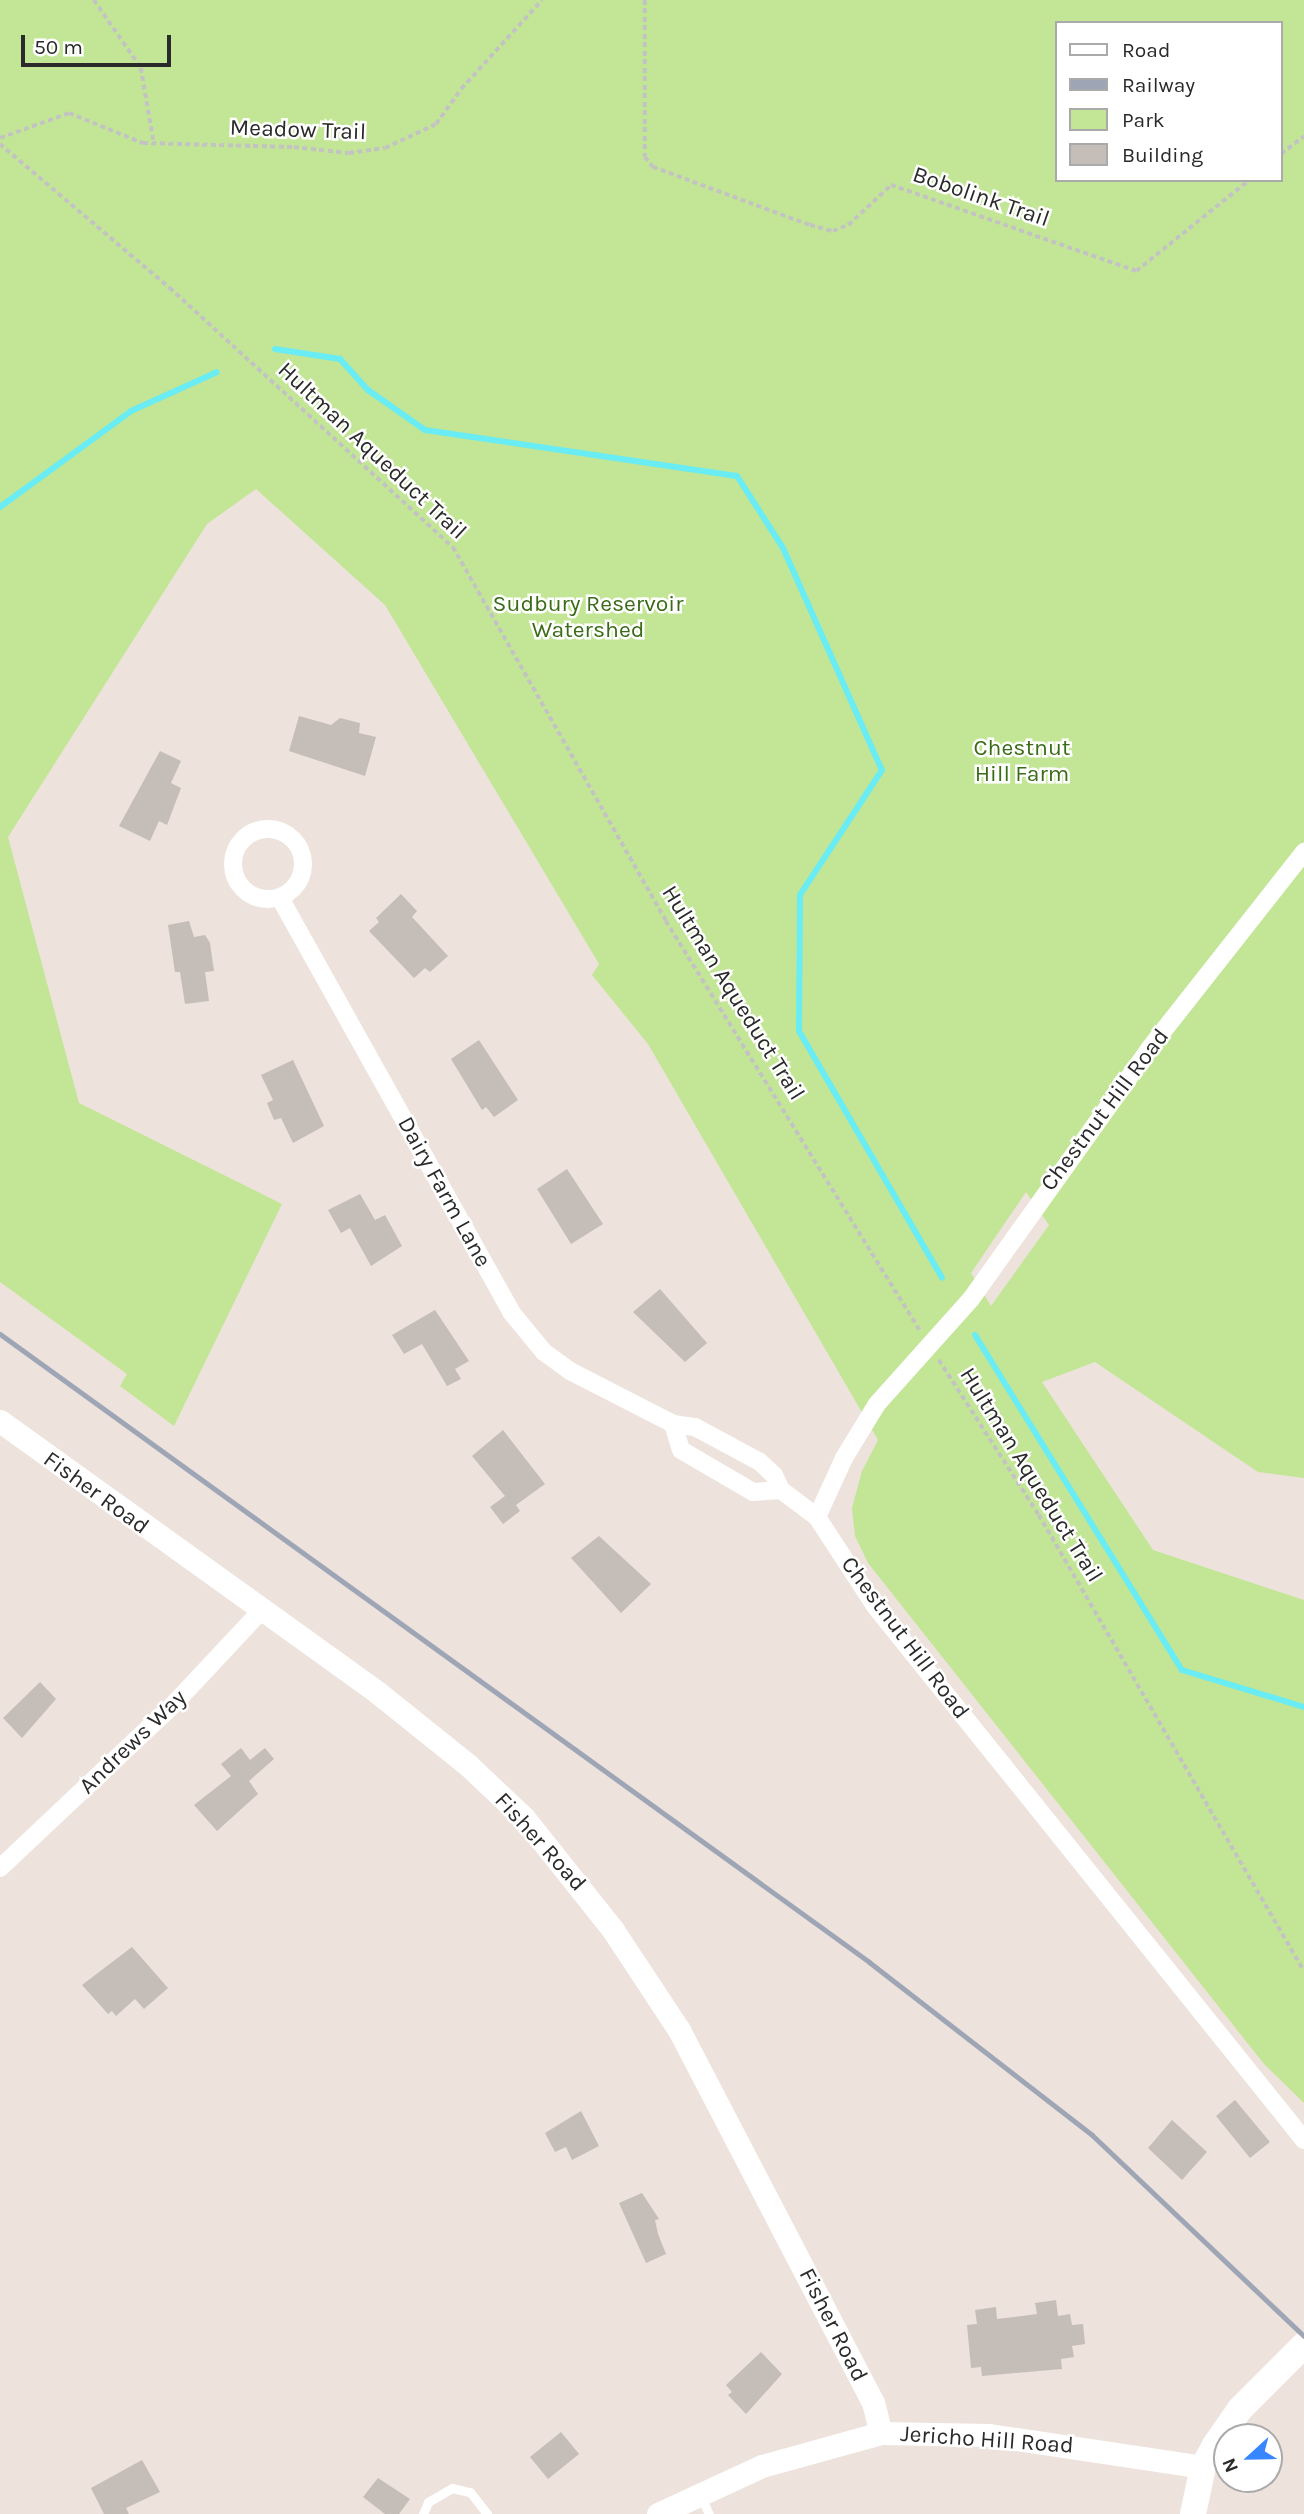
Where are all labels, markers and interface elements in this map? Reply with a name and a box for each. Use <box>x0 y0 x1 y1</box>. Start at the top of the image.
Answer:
scale bar <box>24 21 175 65</box>
legend <box>1056 21 1283 182</box>
text: 50 m <box>34 35 83 59</box>
text: Road <box>1122 38 1170 62</box>
text: Railway <box>1122 73 1195 97</box>
text: Park <box>1122 108 1165 132</box>
street label: Meadow Trail <box>229 114 367 146</box>
text: Building <box>1122 143 1203 167</box>
street label: Bobolink Trail <box>909 161 1053 233</box>
street label: Hultman Aqueduct Trail <box>272 356 472 546</box>
park label: Sudbury Reservoir Watershed <box>493 590 683 644</box>
park label: Chestnut Hill Farm <box>974 734 1070 788</box>
street label: Hultman Aqueduct Trail <box>656 881 810 1105</box>
street label: Chestnut Hill Road <box>1035 1023 1175 1197</box>
street label: Dairy Farm Lane <box>391 1112 497 1272</box>
street label: Hultman Aqueduct Trail <box>954 1363 1108 1587</box>
street label: Fisher Road <box>38 1446 154 1540</box>
street label: Chestnut Hill Road <box>835 1551 975 1725</box>
street label: Andrews Way <box>74 1684 192 1800</box>
street label: Fisher Road <box>488 1787 592 1897</box>
street label: Fisher Road <box>793 2264 873 2386</box>
street label: Jericho Hill Road <box>899 2420 1075 2460</box>
north arrow <box>1213 2423 1283 2493</box>
text: N <box>1218 2455 1243 2476</box>

